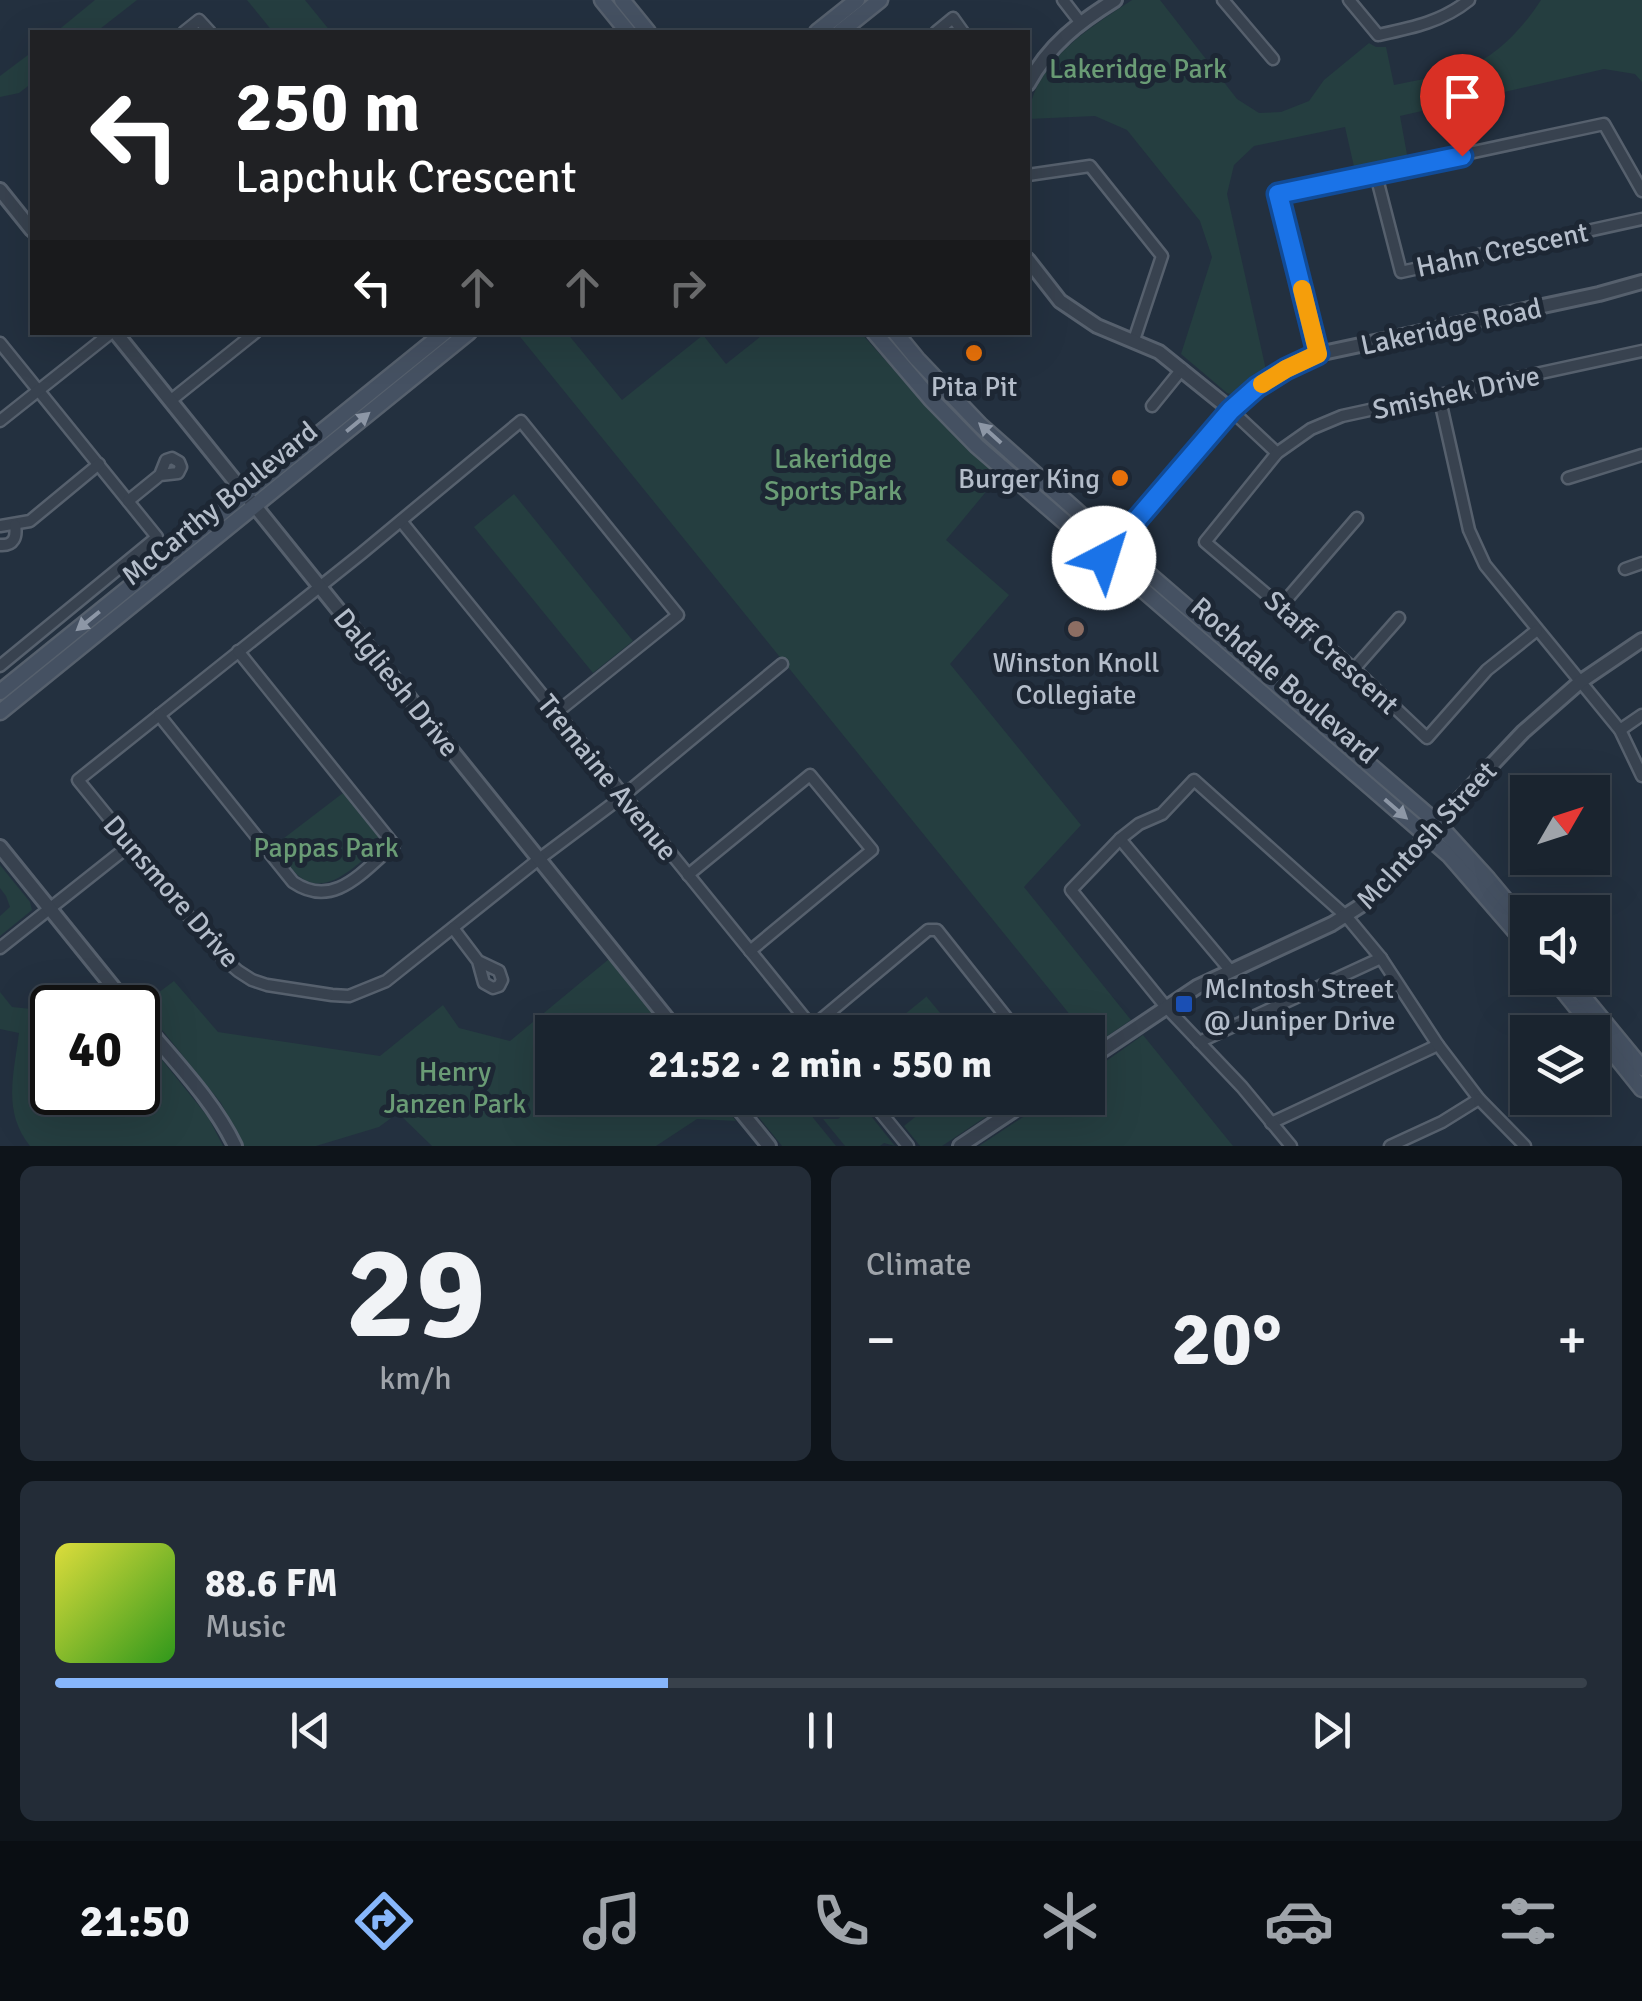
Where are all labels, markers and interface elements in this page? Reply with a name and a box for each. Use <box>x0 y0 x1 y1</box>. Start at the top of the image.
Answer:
park label: Lakeridge Park <box>1049 52 1227 86</box>
pin <box>1420 54 1505 157</box>
text: 250 m <box>235 64 420 150</box>
icon: arrive <box>1435 69 1490 124</box>
icon: left <box>70 70 200 200</box>
text: Lapchuk Crescent <box>235 150 576 205</box>
street label: Hahn Crescent <box>1413 215 1591 285</box>
icon: left <box>345 260 400 315</box>
icon: ahead <box>450 260 505 315</box>
icon: ahead <box>555 260 610 315</box>
icon: right <box>660 260 715 315</box>
street label: Lakeridge Road <box>1358 291 1545 363</box>
marker: Pita Pit <box>963 342 985 364</box>
street label: Smishek Drive <box>1370 359 1543 427</box>
place label: Pita Pit <box>931 370 1018 404</box>
one-way arrow <box>346 412 371 433</box>
street label: McCarthy Boulevard <box>115 415 324 593</box>
one-way arrow <box>978 422 1002 445</box>
park label: Lakeridge Sports Park <box>764 442 902 508</box>
place label: Burger King <box>958 462 1100 496</box>
marker: Burger King <box>1109 467 1131 489</box>
position arrow <box>1052 506 1156 610</box>
street label: Staff Crescent <box>1257 584 1406 722</box>
street label: Rochdale Boulevard <box>1184 590 1385 771</box>
street label: Dalgliesh Drive <box>326 602 466 764</box>
one-way arrow <box>76 610 101 631</box>
marker: Winston Knoll Collegiate <box>1065 618 1087 640</box>
place label: Winston Knoll Collegiate <box>992 646 1160 712</box>
street label: Tremaine Avenue <box>530 688 684 867</box>
street label: McIntosh Street <box>1349 754 1504 917</box>
north arrow <box>1510 775 1610 875</box>
map controls <box>1510 775 1610 1115</box>
one-way arrow <box>1384 797 1409 819</box>
street label: Dunsmore Drive <box>96 809 247 975</box>
park label: Pappas Park <box>253 831 399 865</box>
button: sound <box>1510 895 1610 995</box>
place label: McIntosh Street @ Juniper Drive <box>1204 972 1395 1038</box>
speed limit sign: 40 <box>30 985 160 1115</box>
marker: McIntosh Street @ Juniper Drive <box>1173 993 1195 1015</box>
button: layers <box>1510 1015 1610 1115</box>
text: 21:52 · 2 min · 550 m <box>648 1041 992 1088</box>
park label: Henry Janzen Park <box>384 1055 526 1121</box>
text: 29 <box>345 1214 486 1374</box>
text: Climate <box>866 1245 972 1284</box>
text: 20° <box>1171 1293 1282 1386</box>
text: − <box>866 1306 896 1374</box>
text: + <box>1557 1306 1587 1374</box>
text: km/h <box>379 1359 452 1398</box>
text: 88.6 FM <box>205 1560 338 1607</box>
text: Music <box>205 1607 286 1646</box>
icon: previous <box>283 1703 338 1758</box>
icon: pause <box>793 1703 848 1758</box>
icon: next <box>1304 1703 1359 1758</box>
icon: directions <box>349 1886 419 1956</box>
icon: music <box>577 1886 647 1956</box>
icon: phone <box>806 1886 876 1956</box>
icon: climate <box>1035 1886 1105 1956</box>
icon: car <box>1264 1886 1334 1956</box>
icon: filters <box>1493 1886 1563 1956</box>
text: 21:50 <box>79 1894 190 1949</box>

